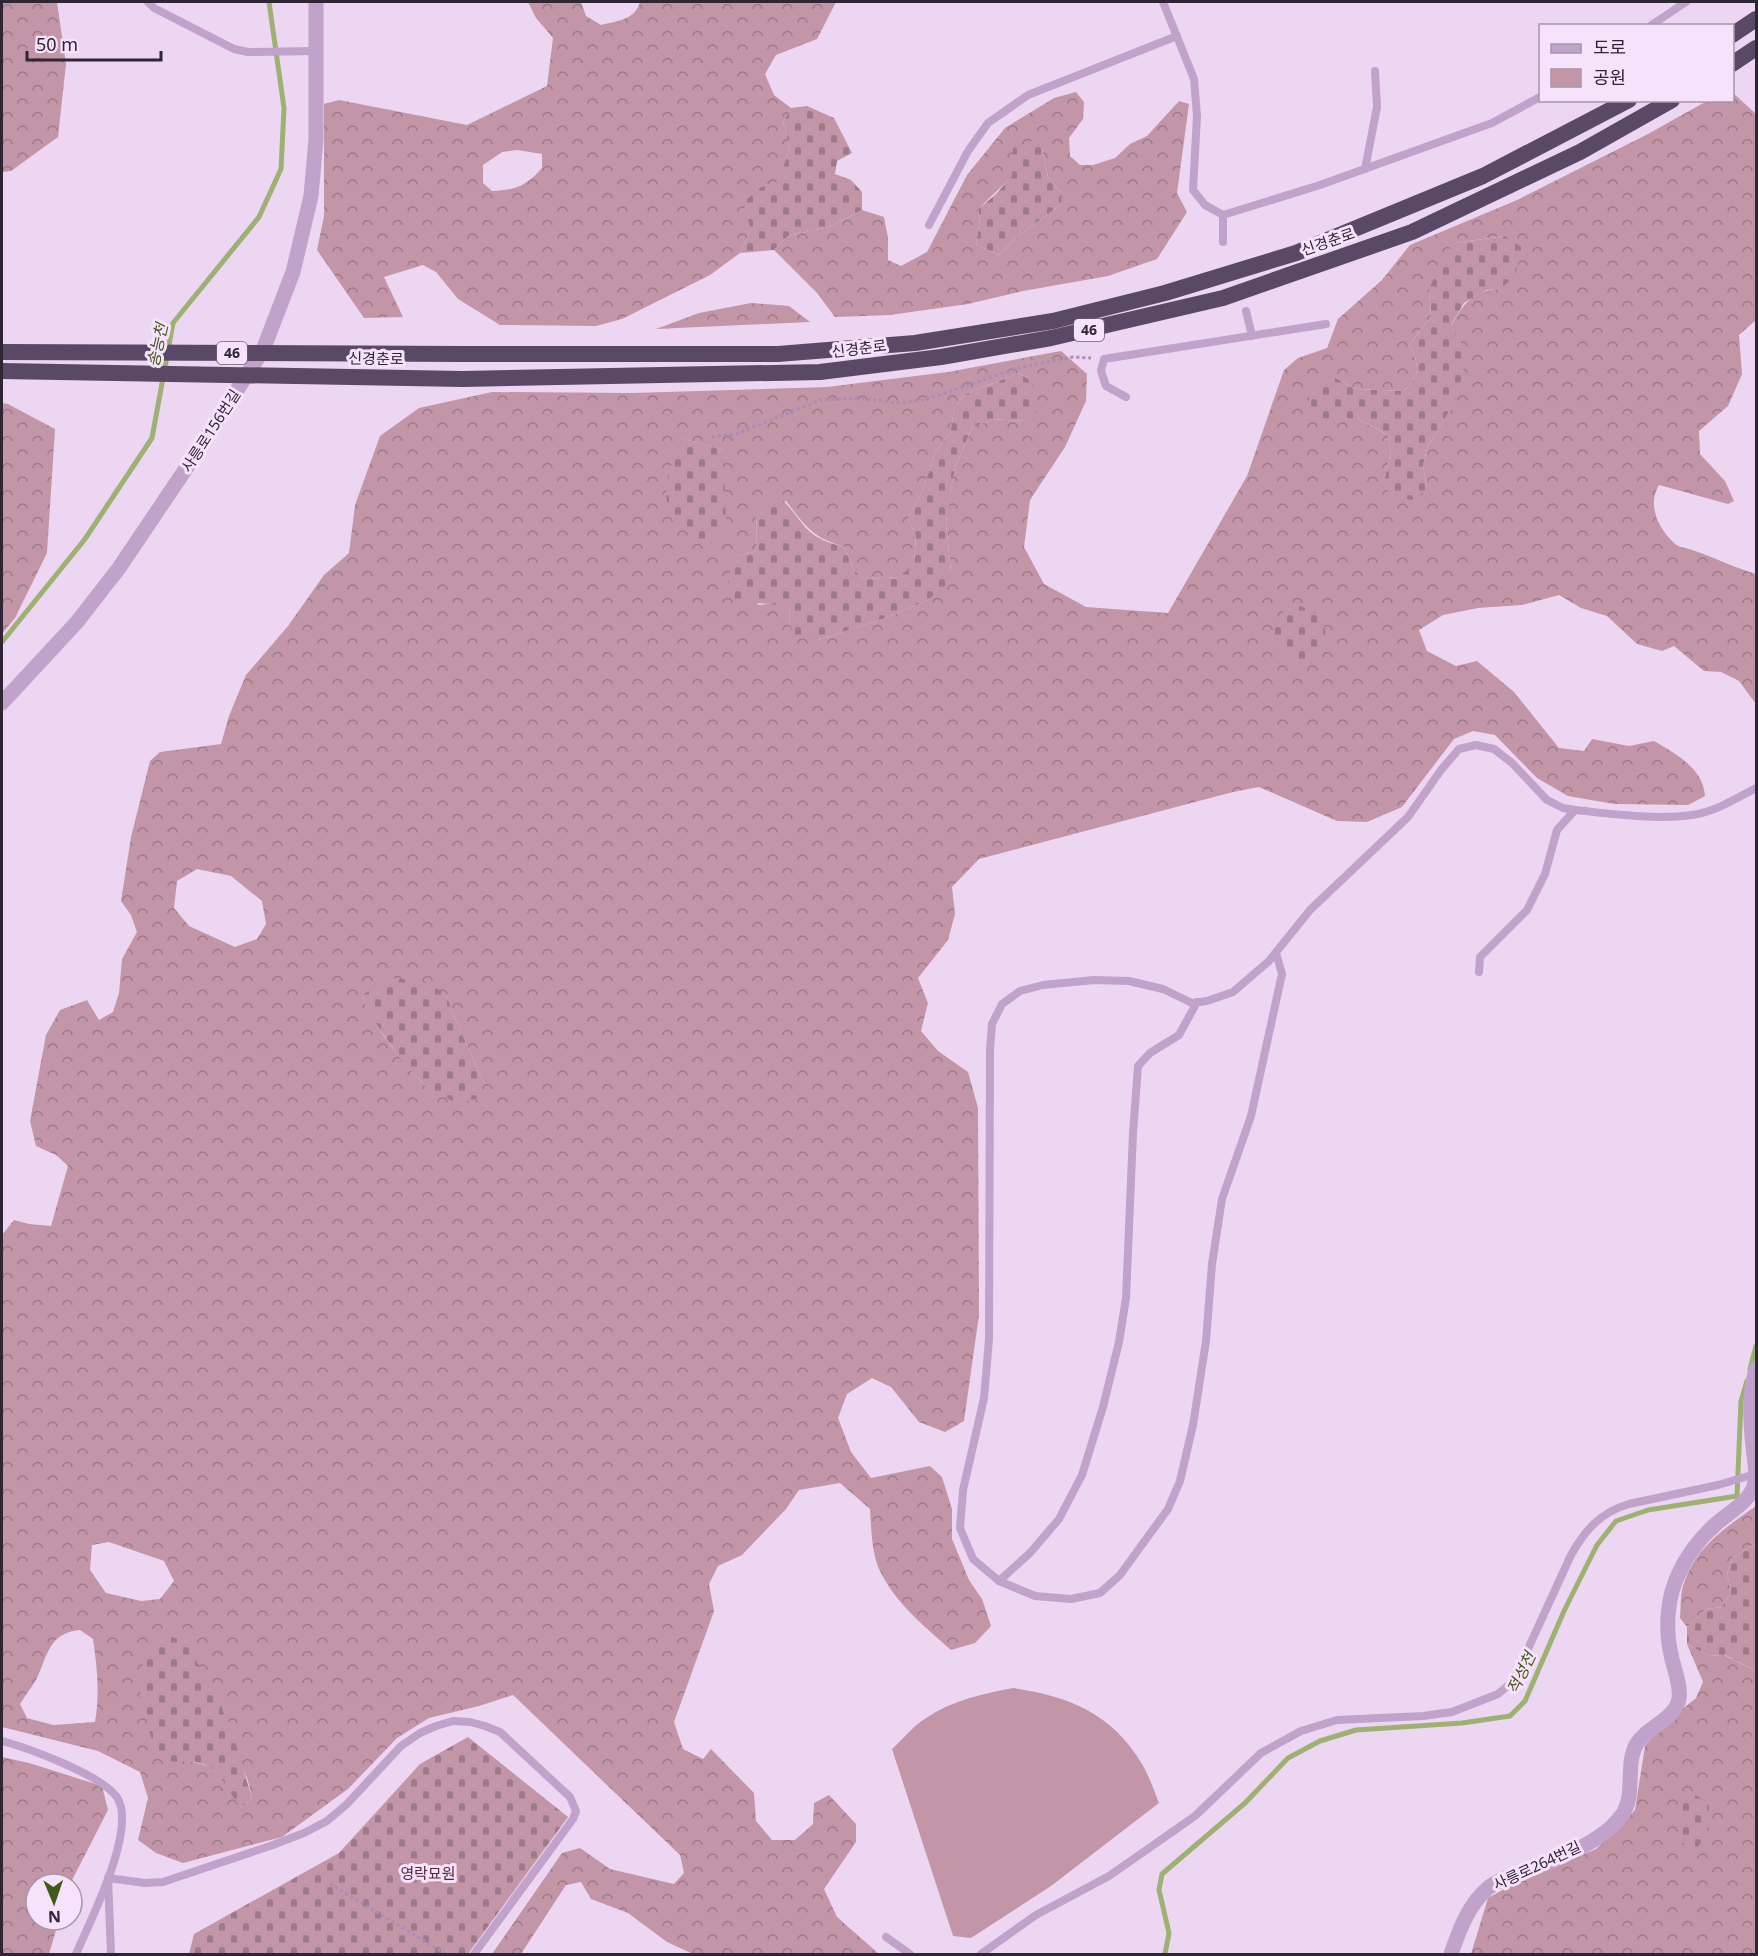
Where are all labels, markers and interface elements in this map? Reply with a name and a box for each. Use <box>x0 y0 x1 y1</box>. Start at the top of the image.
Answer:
scale bar <box>27 24 160 62</box>
legend <box>1539 24 1734 102</box>
text: 50 m <box>36 32 78 56</box>
text: 도로 <box>1593 35 1626 59</box>
text: 공원 <box>1593 65 1626 89</box>
street label: 신경춘로 <box>1298 223 1357 259</box>
water label: 송능천 <box>141 319 173 369</box>
road number: 46 <box>1074 319 1104 341</box>
street label: 신경춘로 <box>830 335 887 361</box>
road number: 46 <box>217 342 247 364</box>
street label: 신경춘로 <box>348 348 404 368</box>
street label: 사릉로156번길 <box>176 385 244 476</box>
water label: 적성천 <box>1501 1646 1542 1698</box>
street label: 사릉로264번길 <box>1489 1836 1584 1894</box>
park label: 영락묘원 <box>400 1863 456 1883</box>
north arrow <box>24 1872 84 1932</box>
text: N <box>48 1906 61 1928</box>

